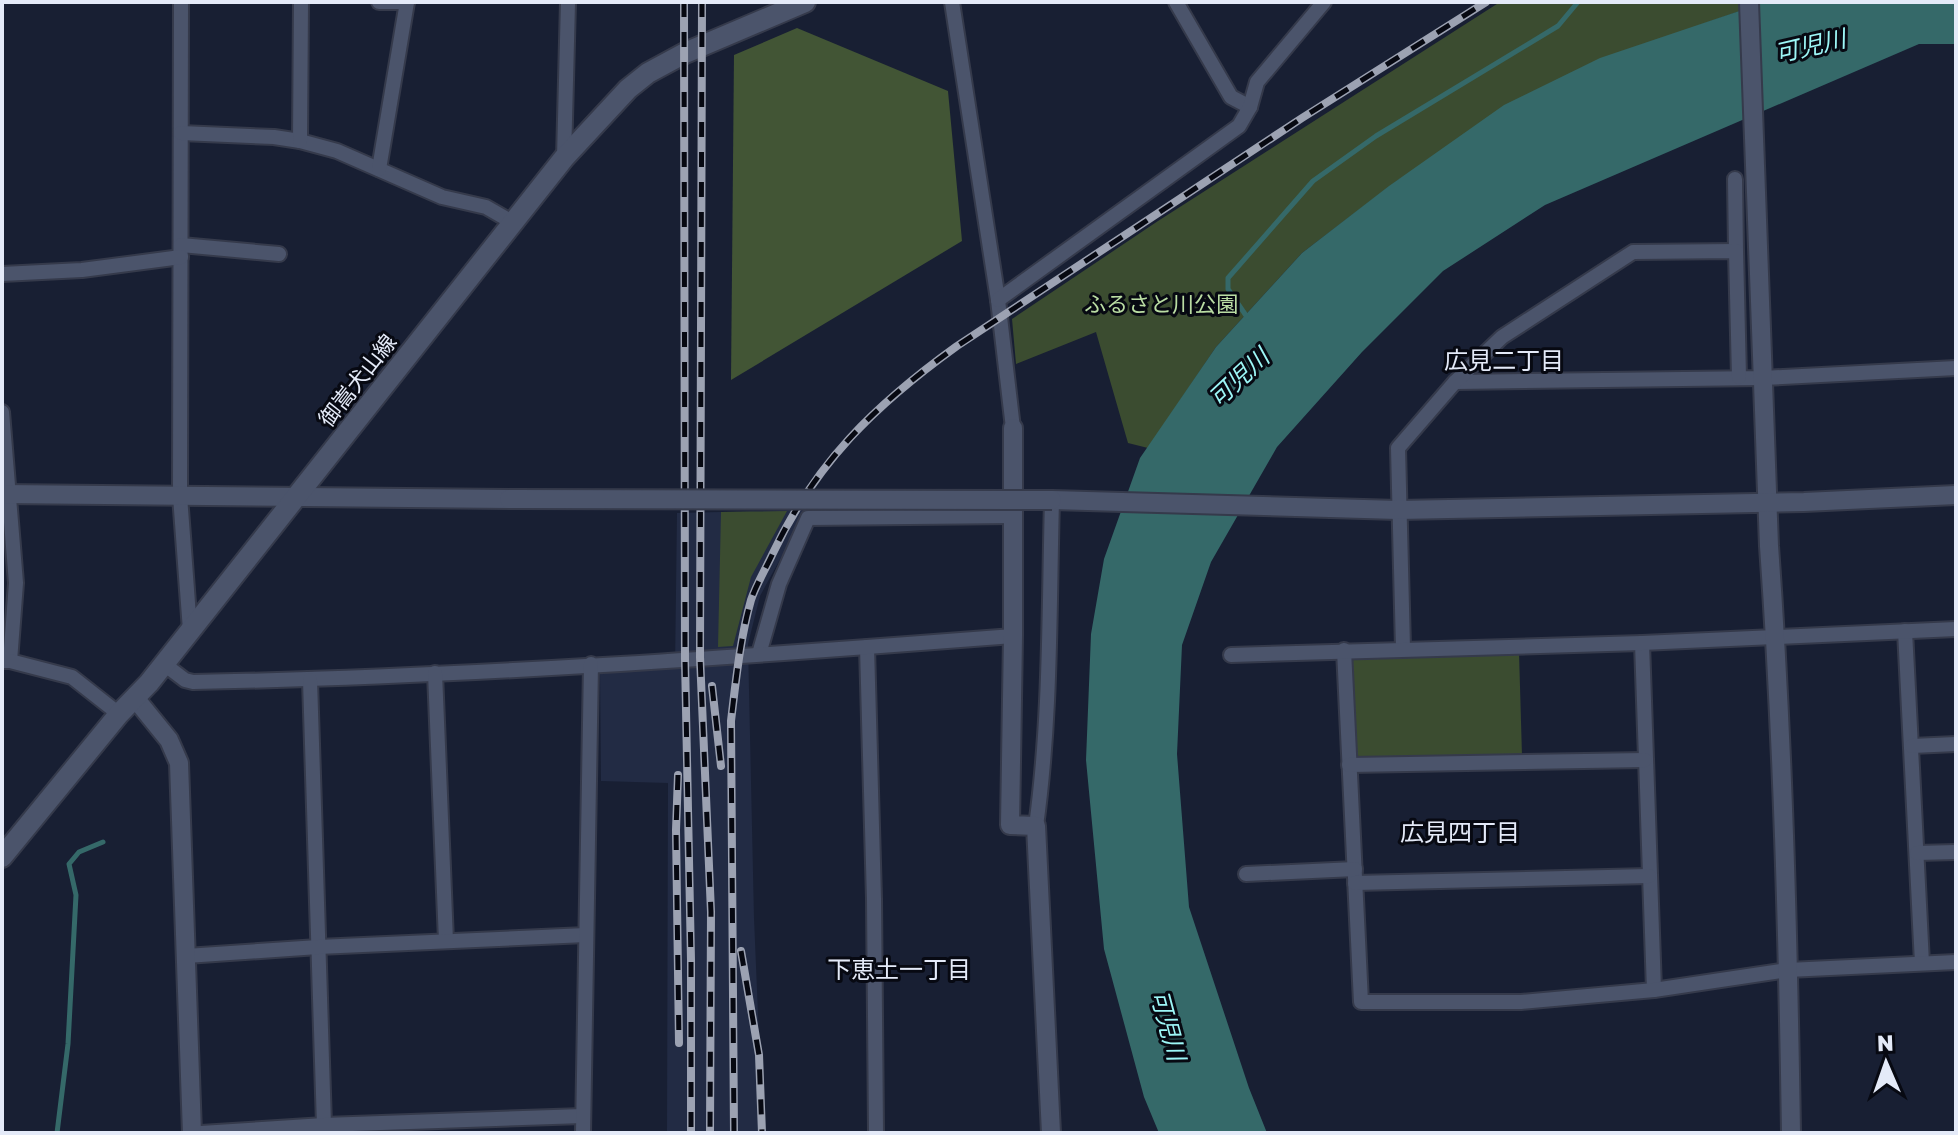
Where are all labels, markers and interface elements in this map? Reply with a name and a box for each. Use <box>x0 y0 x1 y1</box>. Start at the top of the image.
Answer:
water label: 可児川 <box>1772 22 1851 67</box>
park label: ふるさと川公園 <box>1084 290 1238 317</box>
street label: 御嵩犬山線 <box>312 328 402 432</box>
water label: 可児川 <box>1202 340 1276 412</box>
district label: 広見二丁目 <box>1444 345 1564 374</box>
district label: 広見四丁目 <box>1400 817 1520 846</box>
district label: 下恵土一丁目 <box>827 954 971 983</box>
water label: 可児川 <box>1146 986 1193 1066</box>
north arrow <box>1846 1023 1926 1103</box>
text: N <box>1876 1029 1894 1056</box>

